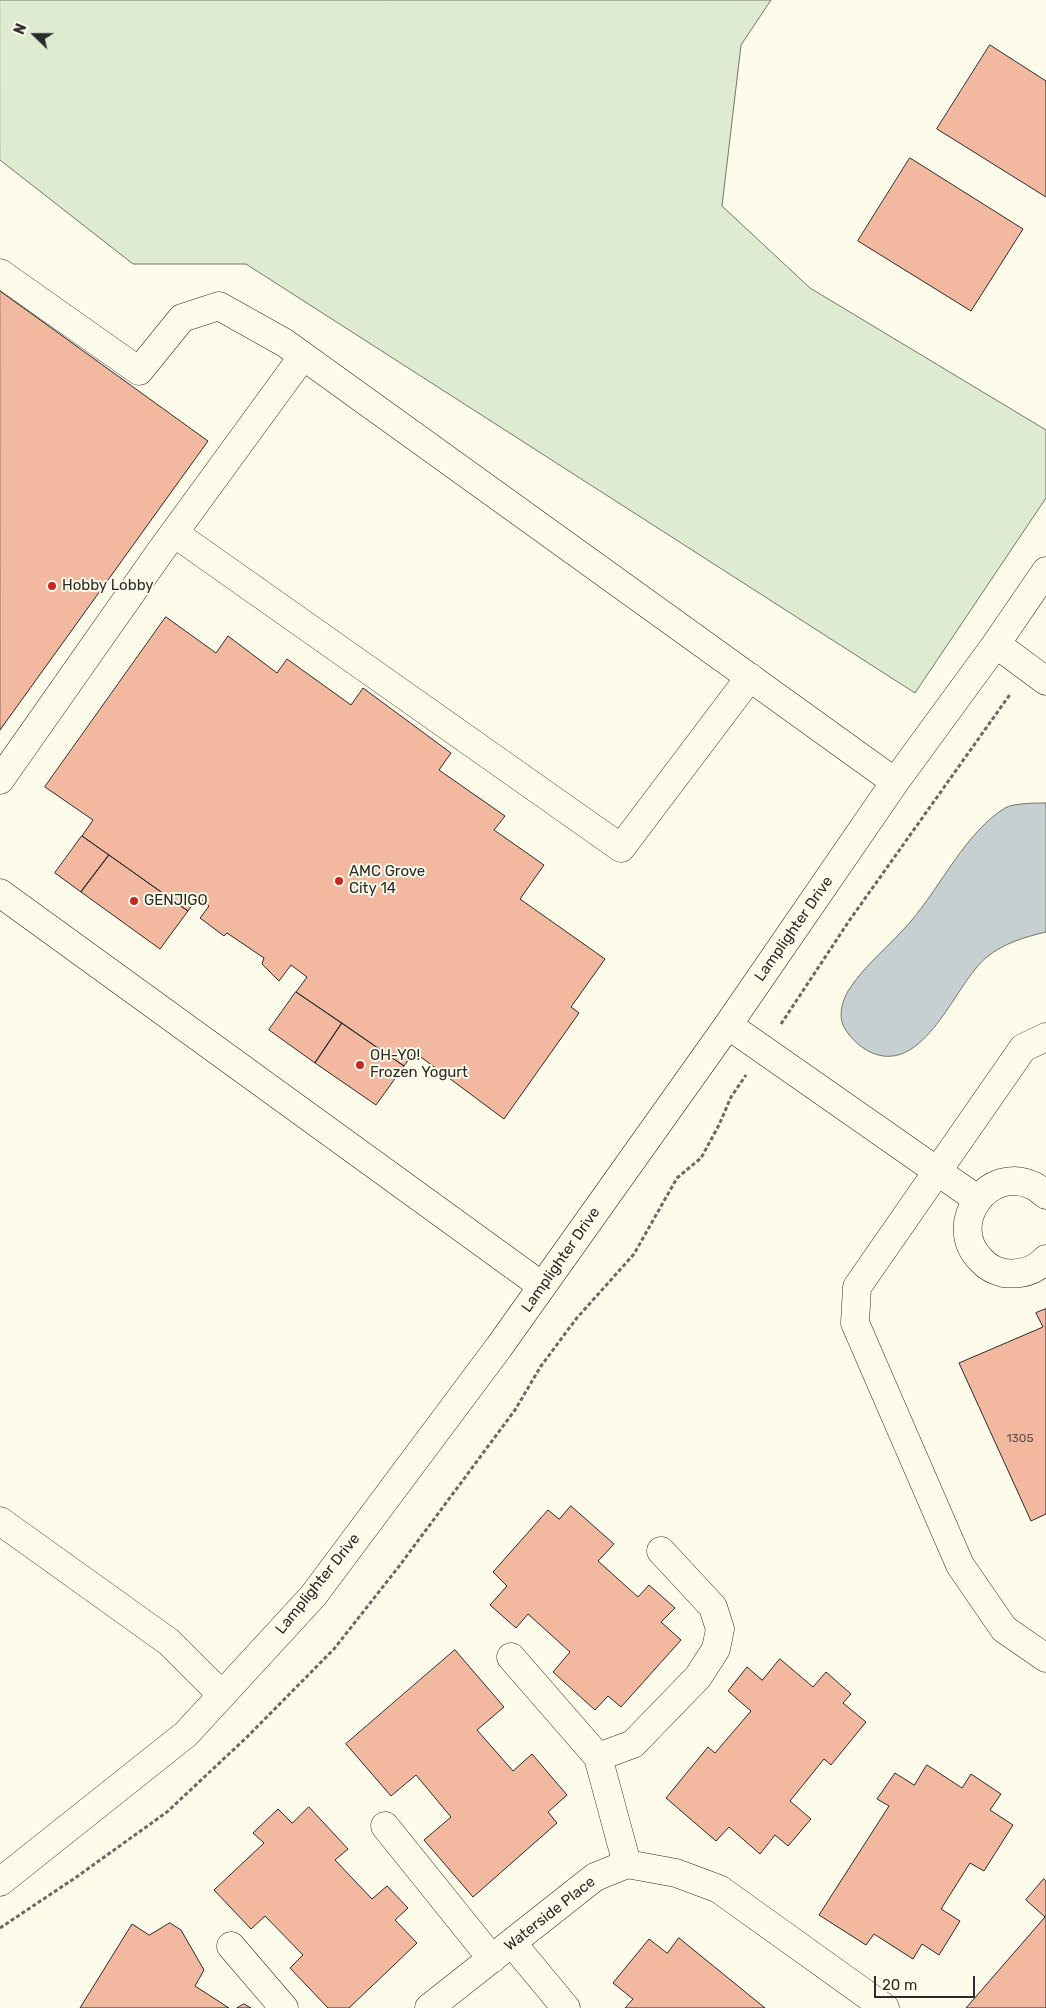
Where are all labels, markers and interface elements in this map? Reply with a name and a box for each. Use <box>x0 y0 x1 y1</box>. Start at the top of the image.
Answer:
north arrow <box>10 10 60 60</box>
text: N <box>11 21 30 37</box>
place label: Hobby Lobby <box>62 577 154 595</box>
marker: Hobby Lobby <box>46 580 58 592</box>
place label: AMC Grove City 14 <box>349 863 425 898</box>
street label: Lamplighter Drive <box>751 873 837 985</box>
marker: AMC Grove City 14 <box>333 875 345 887</box>
place label: GENJIGO <box>144 892 208 910</box>
marker: GENJIGO <box>128 895 140 907</box>
place label: OH-YO! Frozen Yogurt <box>370 1047 468 1082</box>
marker: OH-YO! Frozen Yogurt <box>354 1059 366 1071</box>
street label: Lamplighter Drive <box>518 1204 604 1316</box>
house number: 1305 <box>1006 1432 1034 1446</box>
street label: Lamplighter Drive <box>272 1530 364 1638</box>
street label: Waterside Place <box>501 1873 599 1955</box>
scale bar <box>876 1966 977 1998</box>
text: 20 m <box>882 1976 917 1994</box>

